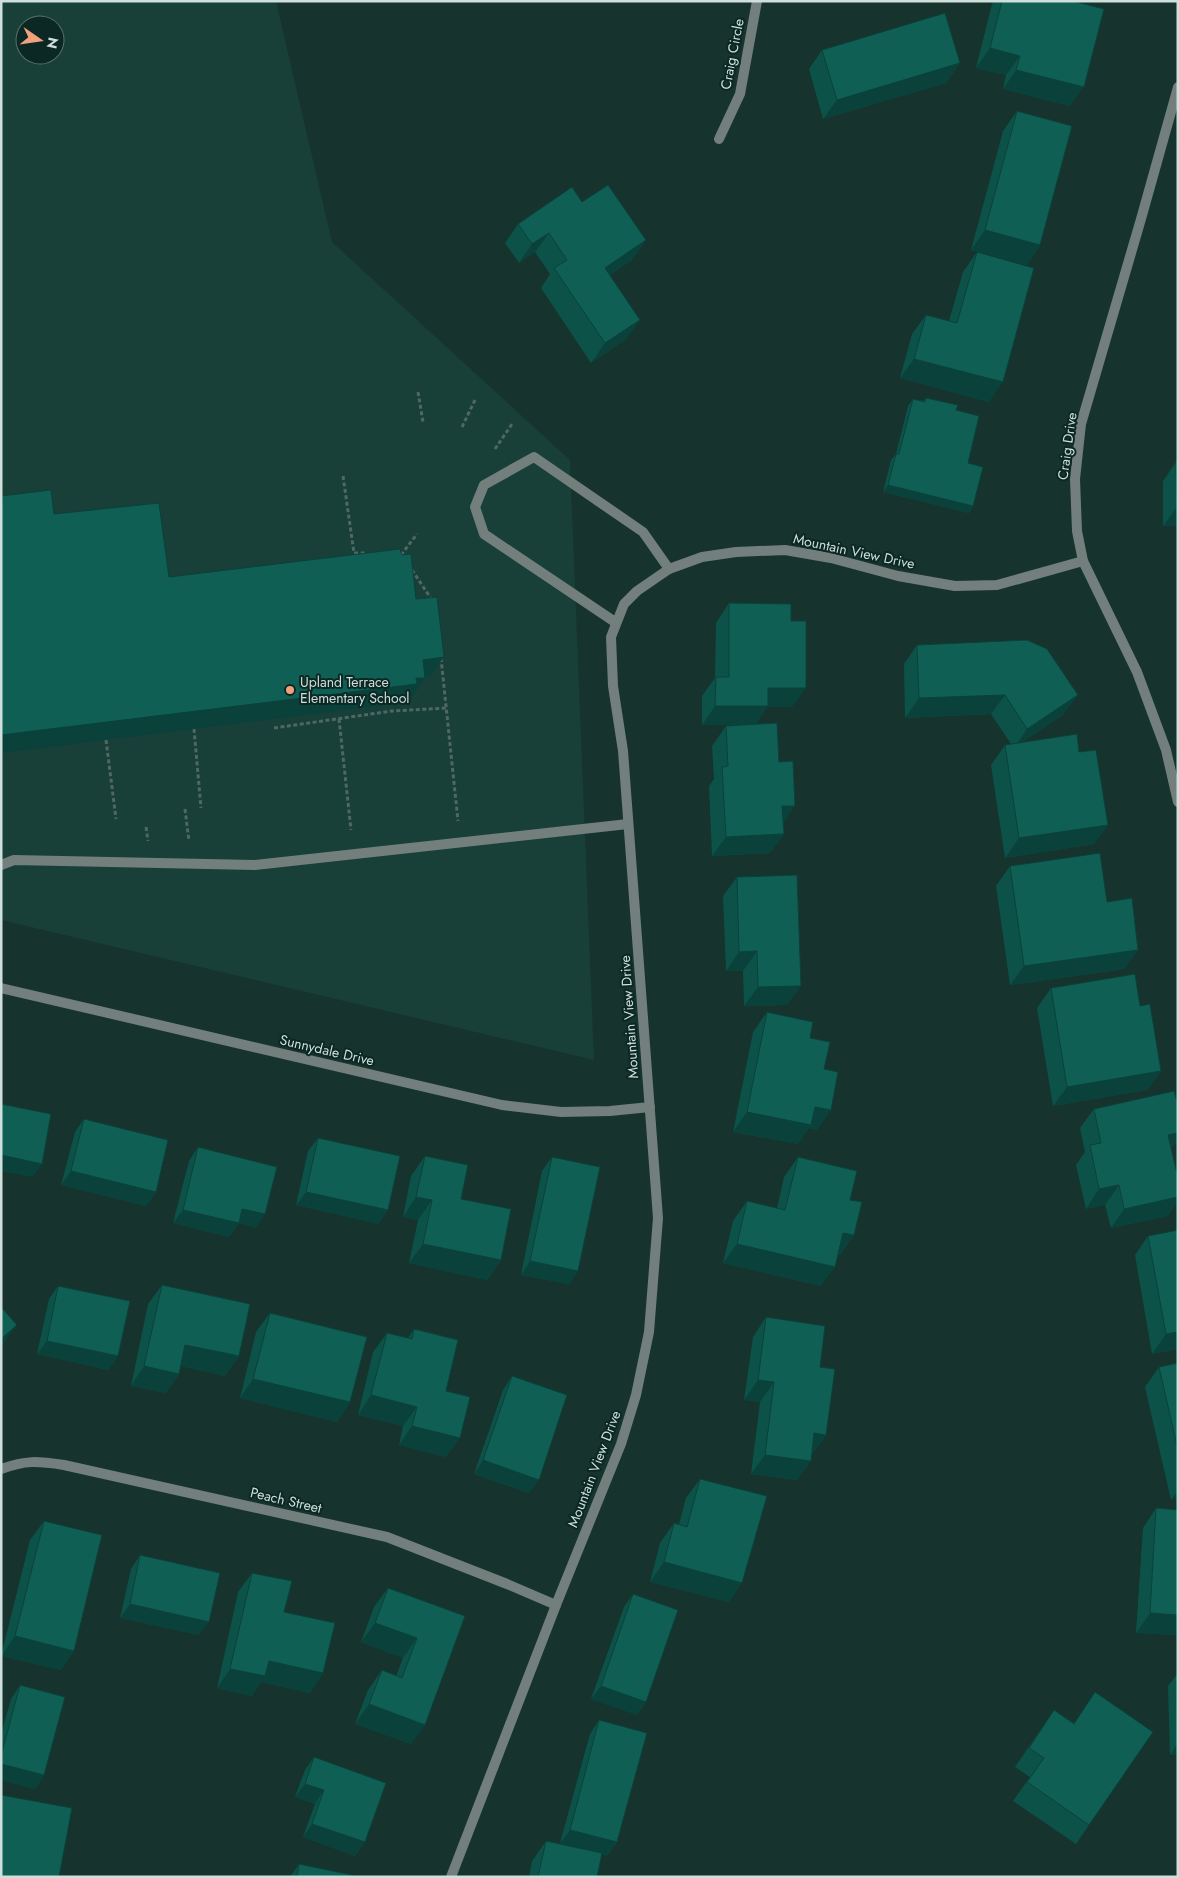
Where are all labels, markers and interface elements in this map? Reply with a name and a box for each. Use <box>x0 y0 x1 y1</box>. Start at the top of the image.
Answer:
north arrow <box>15 15 65 65</box>
street label: Craig Circle <box>715 17 749 91</box>
text: N <box>42 35 64 51</box>
street label: Craig Drive <box>1052 411 1082 481</box>
street label: Mountain View Drive <box>791 528 917 574</box>
place label: Upland Terrace Elementary School <box>300 672 410 708</box>
marker: Upland Terrace Elementary School <box>284 684 296 696</box>
street label: Mountain View Drive <box>615 955 643 1079</box>
street label: Sunnydale Drive <box>278 1029 376 1071</box>
street label: Mountain View Drive <box>562 1408 626 1530</box>
street label: Peach Street <box>248 1482 324 1518</box>

